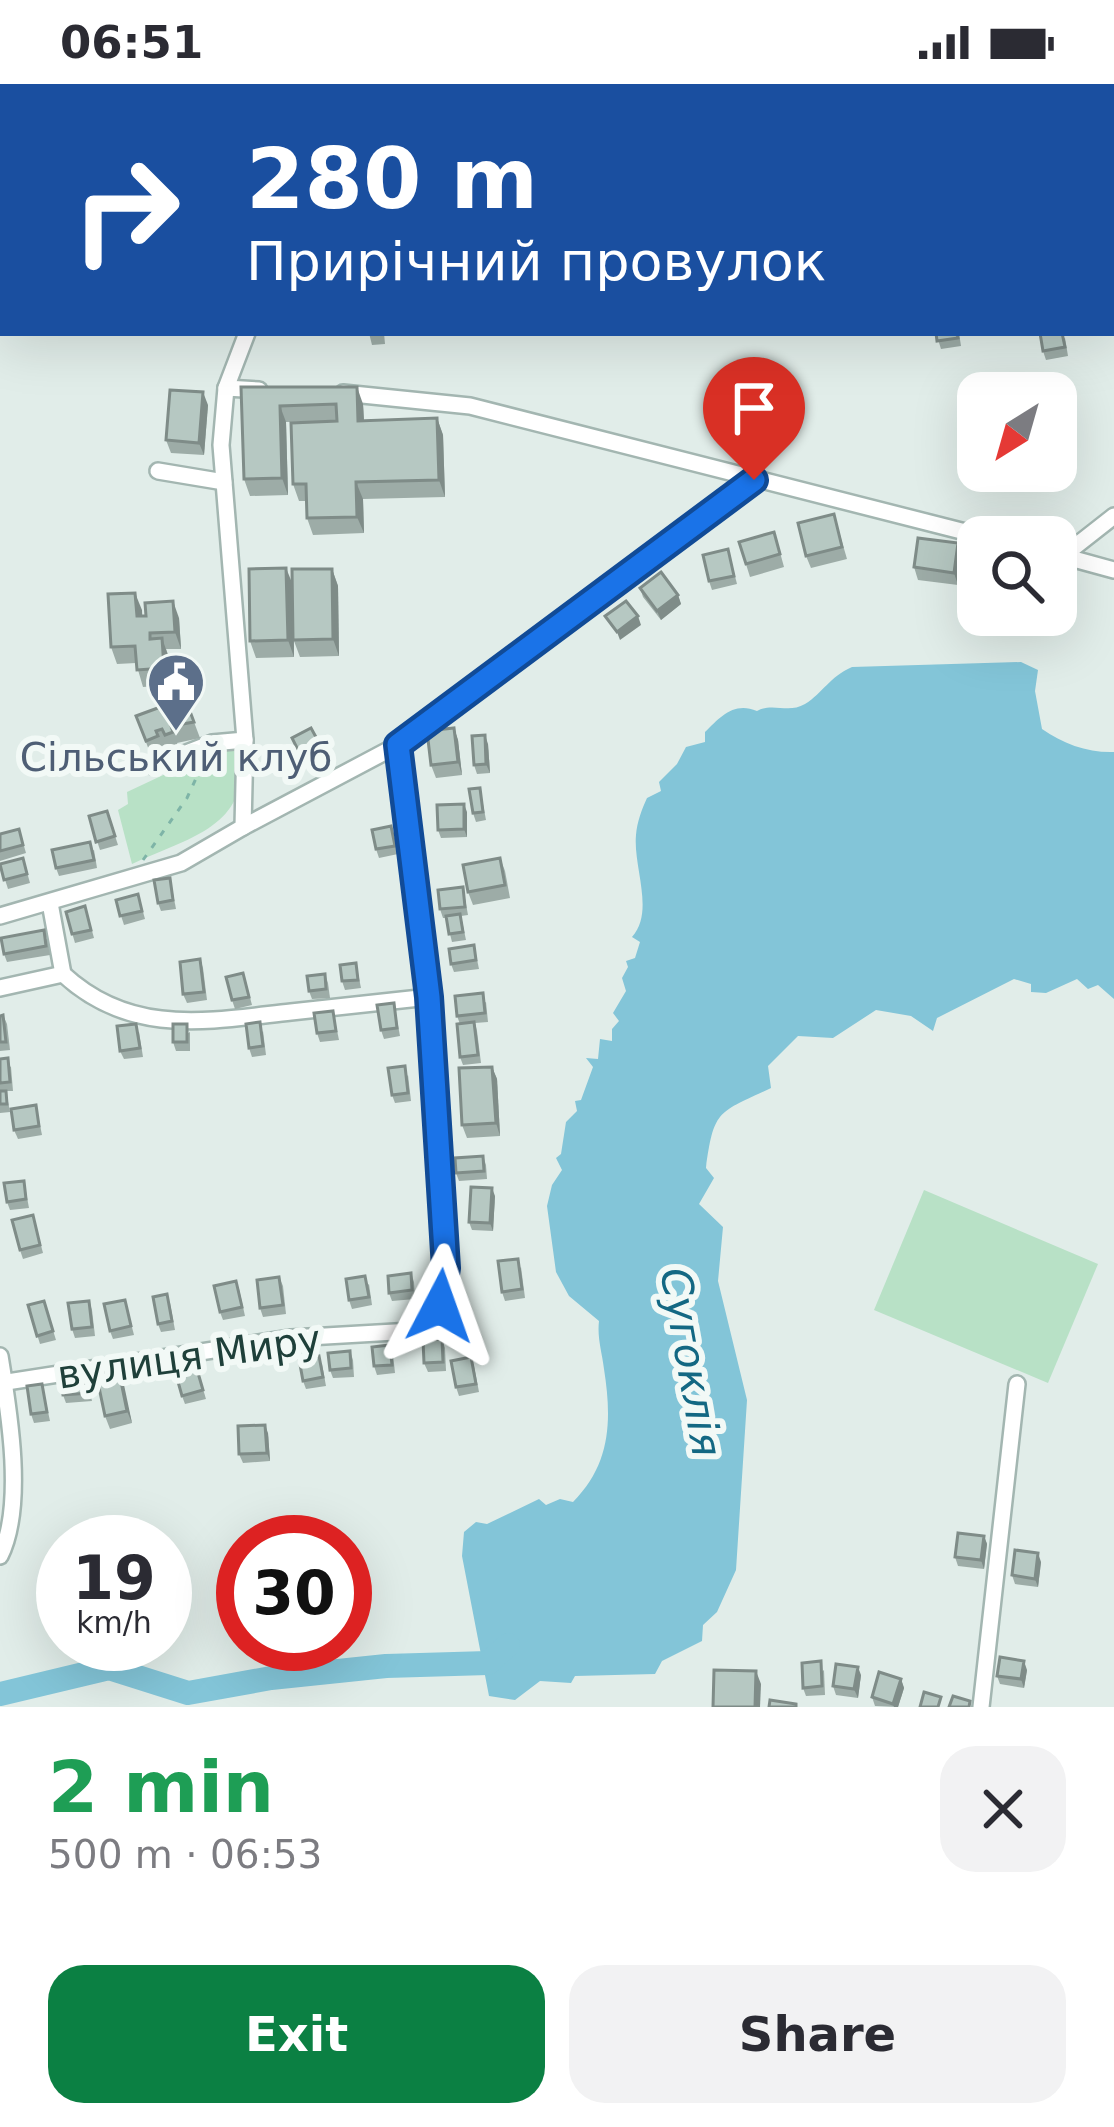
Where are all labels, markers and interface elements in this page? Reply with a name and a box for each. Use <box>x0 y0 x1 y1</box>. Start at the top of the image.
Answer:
text: 06:51 <box>60 16 203 69</box>
text: 280 m <box>246 130 538 228</box>
icon: right <box>48 132 204 288</box>
text: Прирічний провулок <box>246 230 826 293</box>
pin <box>703 357 805 480</box>
north arrow <box>957 372 1077 492</box>
map controls <box>957 372 1077 636</box>
icon: arrive <box>721 375 787 441</box>
button: search <box>957 516 1077 636</box>
public building icon: Сільський клуб <box>145 651 207 733</box>
place label: Сільський клуб <box>20 735 332 780</box>
position arrow <box>377 1243 503 1369</box>
water label: Сугоклія <box>650 1264 732 1460</box>
street label: вулиця Миру <box>54 1316 324 1398</box>
speed limit sign: 30 <box>216 1515 372 1671</box>
text: 19 <box>72 1543 156 1613</box>
text: km/h <box>76 1605 152 1640</box>
text: 2 min <box>48 1745 274 1829</box>
button: close <box>940 1746 1066 1872</box>
text: 500 m · 06:53 <box>48 1832 322 1877</box>
button: Exit <box>48 1965 545 2103</box>
button: Share <box>569 1965 1066 2103</box>

